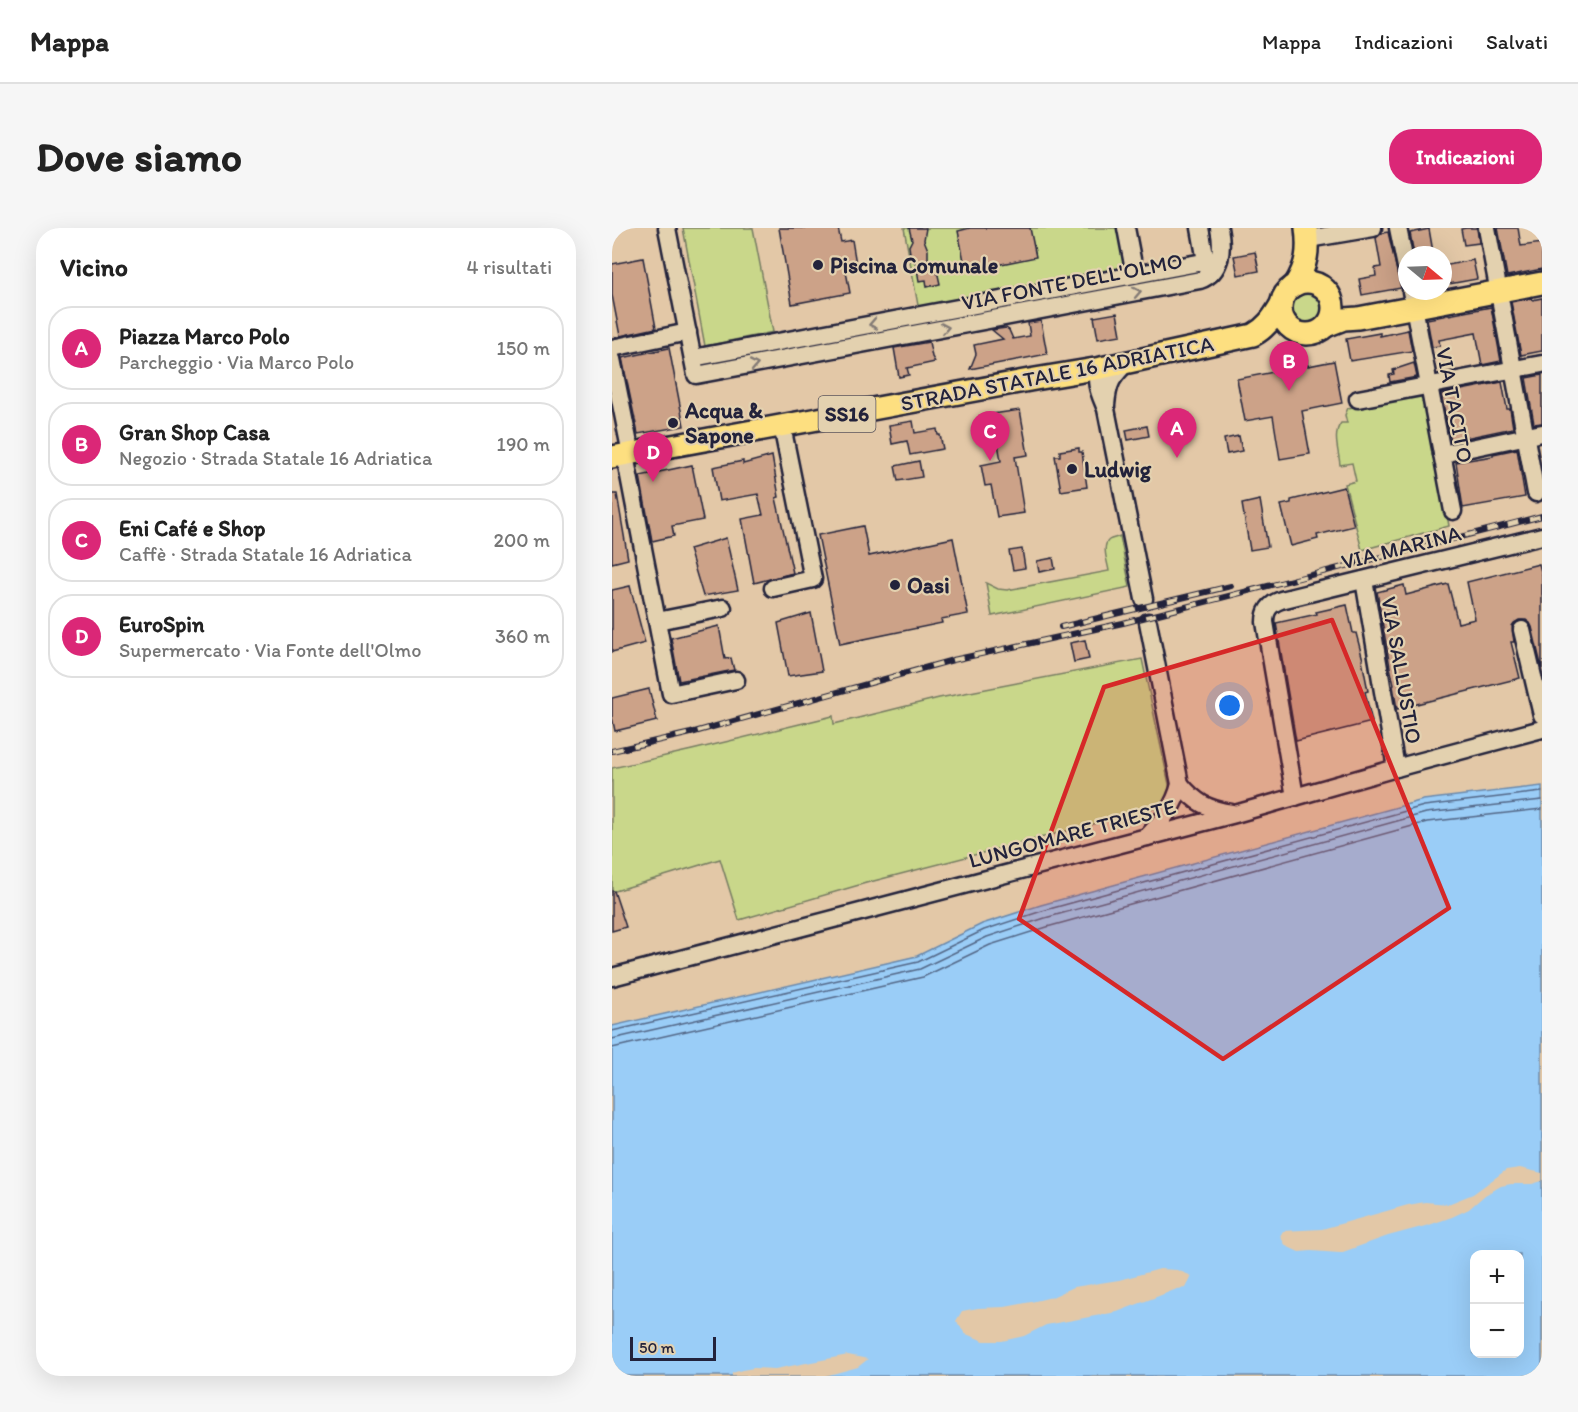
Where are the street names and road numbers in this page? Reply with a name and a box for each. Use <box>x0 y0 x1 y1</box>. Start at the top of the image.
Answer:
street label: VIA FONTE DELL'OLMO <box>959 247 1185 316</box>
street label: STRADA STATALE 16 ADRIATICA <box>898 330 1216 417</box>
street label: VIA TACITO <box>1430 345 1479 465</box>
road number: SS16 <box>818 396 876 432</box>
street label: VIA MARINA <box>1338 520 1464 575</box>
street label: VIA SALLUSTIO <box>1375 594 1428 746</box>
street label: LUNGOMARE TRIESTE <box>966 793 1179 874</box>

